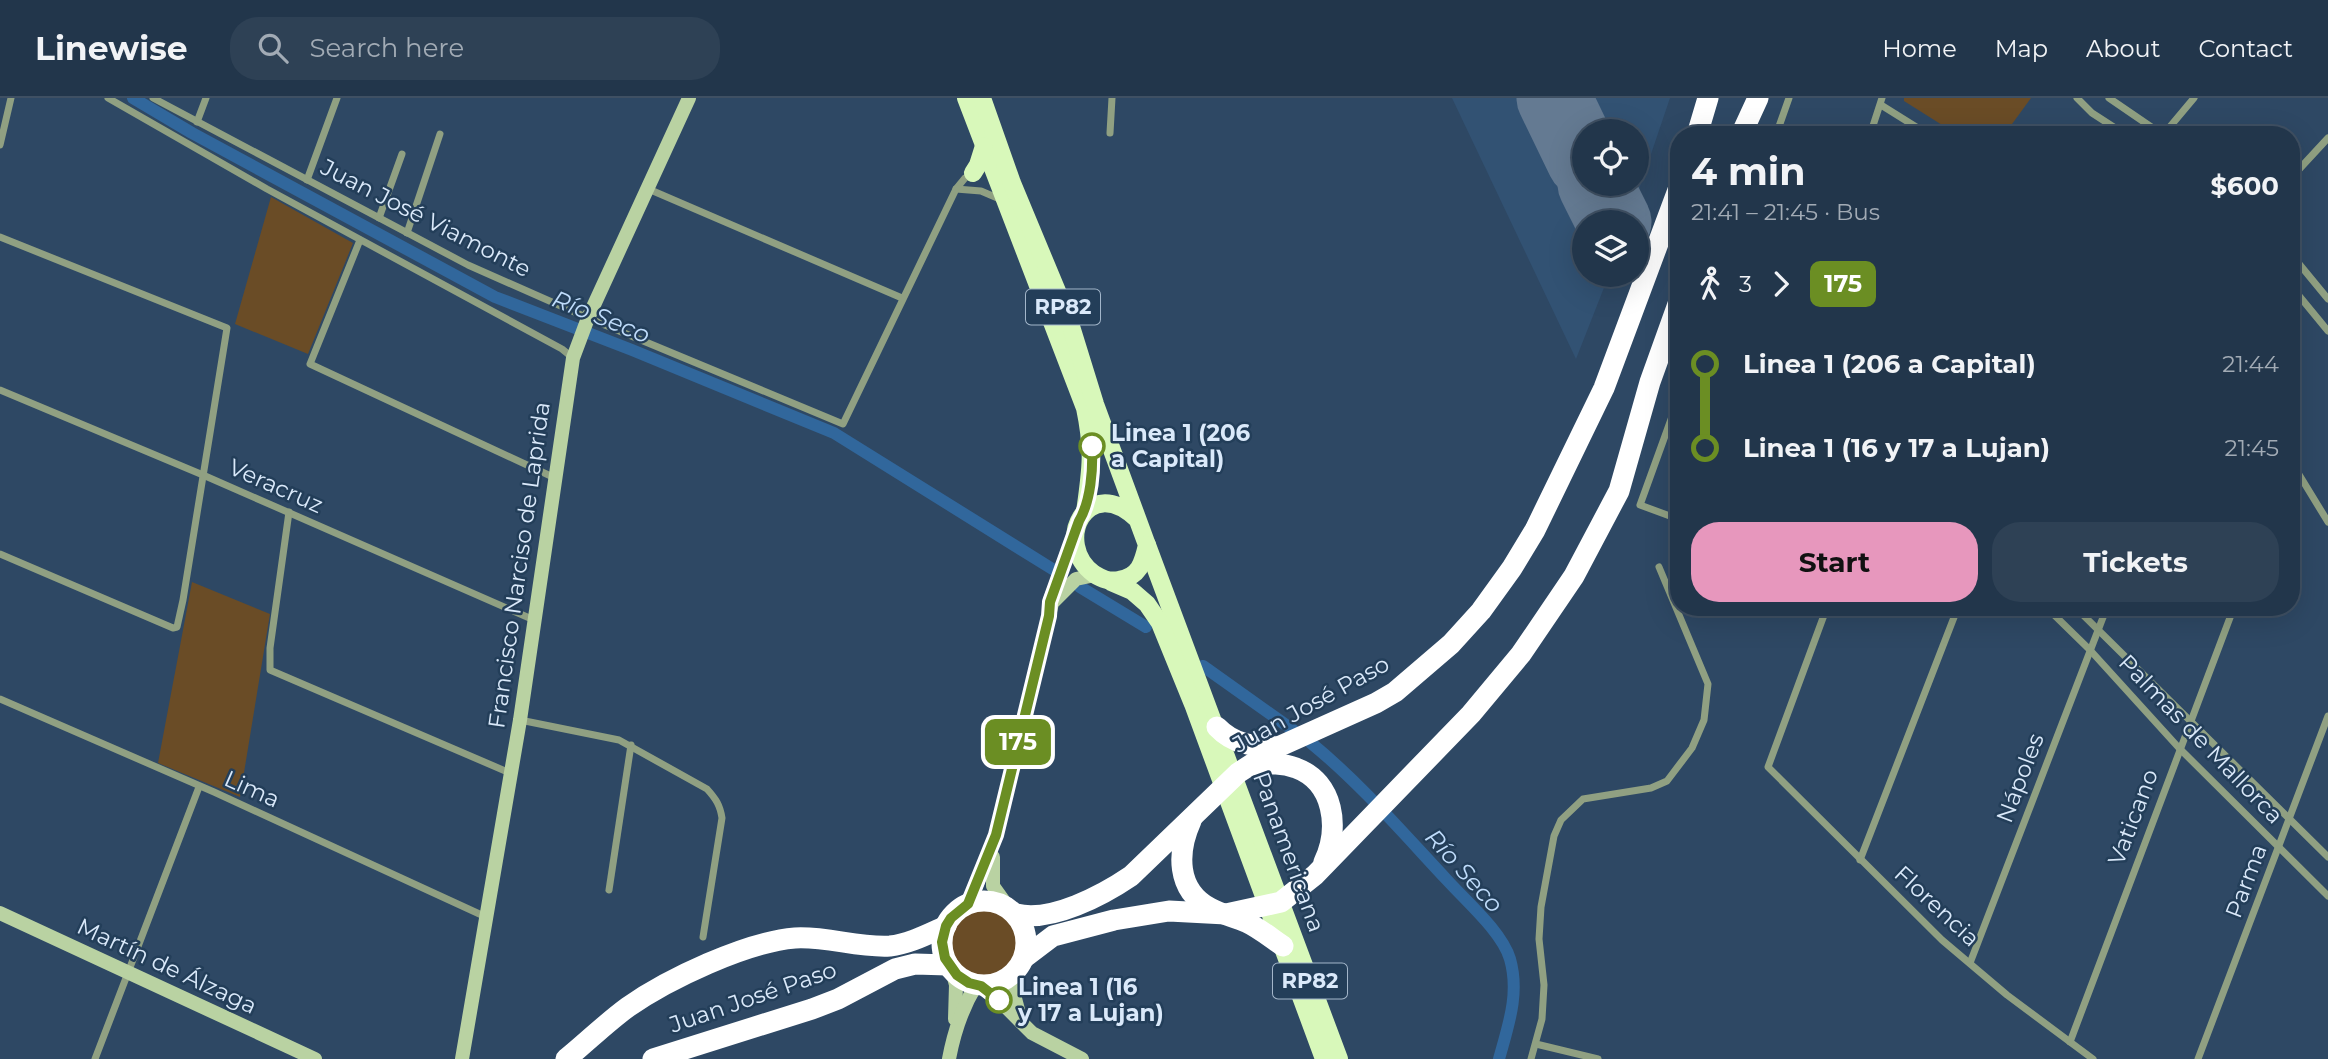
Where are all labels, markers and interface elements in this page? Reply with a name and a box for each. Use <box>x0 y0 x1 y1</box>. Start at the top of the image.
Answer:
search box <box>230 17 720 80</box>
text: Linewise <box>35 28 188 68</box>
icon: search <box>254 29 292 67</box>
text: Search here <box>310 32 464 64</box>
text: Home <box>1882 34 1957 63</box>
text: Map <box>1995 34 2048 63</box>
text: About <box>2086 34 2160 63</box>
text: Contact <box>2198 34 2293 63</box>
map controls <box>1572 119 1649 287</box>
button: locate <box>1572 119 1649 196</box>
text: 4 min <box>1691 148 1806 195</box>
street label: Juan José Viamonte <box>315 152 536 283</box>
text: $600 <box>2211 170 2279 202</box>
text: 21:41 – 21:45 · Bus <box>1691 198 1880 226</box>
button: layers <box>1572 210 1649 287</box>
icon: walk <box>1691 265 1729 303</box>
icon: forward <box>1762 265 1800 303</box>
text: 175 <box>1824 269 1862 298</box>
text: 3 <box>1739 270 1752 298</box>
water label: Río Seco <box>548 284 654 349</box>
road number: RP82 <box>1026 290 1100 325</box>
text: Linea 1 (206 a Capital) <box>1743 348 2036 380</box>
text: 21:44 <box>2222 350 2279 378</box>
street label: Francisco Narciso de Laprida <box>482 400 556 730</box>
place label: Linea 1 (206 a Capital) <box>1111 419 1251 473</box>
text: Linea 1 (16 y 17 a Lujan) <box>1743 432 2050 464</box>
marker: Linea 1 (206 a Capital) <box>1079 433 1105 459</box>
text: 21:45 <box>2225 434 2279 462</box>
street label: Veracruz <box>225 453 327 519</box>
button: Start <box>1691 522 1978 602</box>
button: Tickets <box>1992 522 2279 602</box>
street label: Juan José Paso <box>1227 649 1394 759</box>
street label: Palmas de Mallorca <box>2113 649 2289 829</box>
line badge: 175 <box>978 719 1058 765</box>
text: 175 <box>999 727 1037 756</box>
street label: Nápoles <box>1990 729 2050 827</box>
street label: Lima <box>220 764 284 814</box>
street label: Vaticano <box>2102 765 2164 869</box>
street label: Panamericana <box>1247 768 1331 936</box>
water label: Río Seco <box>1419 823 1510 919</box>
street label: Parma <box>2219 840 2273 922</box>
street label: Florencia <box>1889 860 1985 952</box>
street label: Martín de Álzaga <box>73 912 261 1020</box>
street label: Juan José Paso <box>665 955 840 1039</box>
road number: RP82 <box>1273 964 1347 998</box>
place label: Linea 1 (16 y 17 a Lujan) <box>1017 973 1164 1027</box>
marker: Linea 1 (16 y 17 a Lujan) <box>986 987 1012 1013</box>

